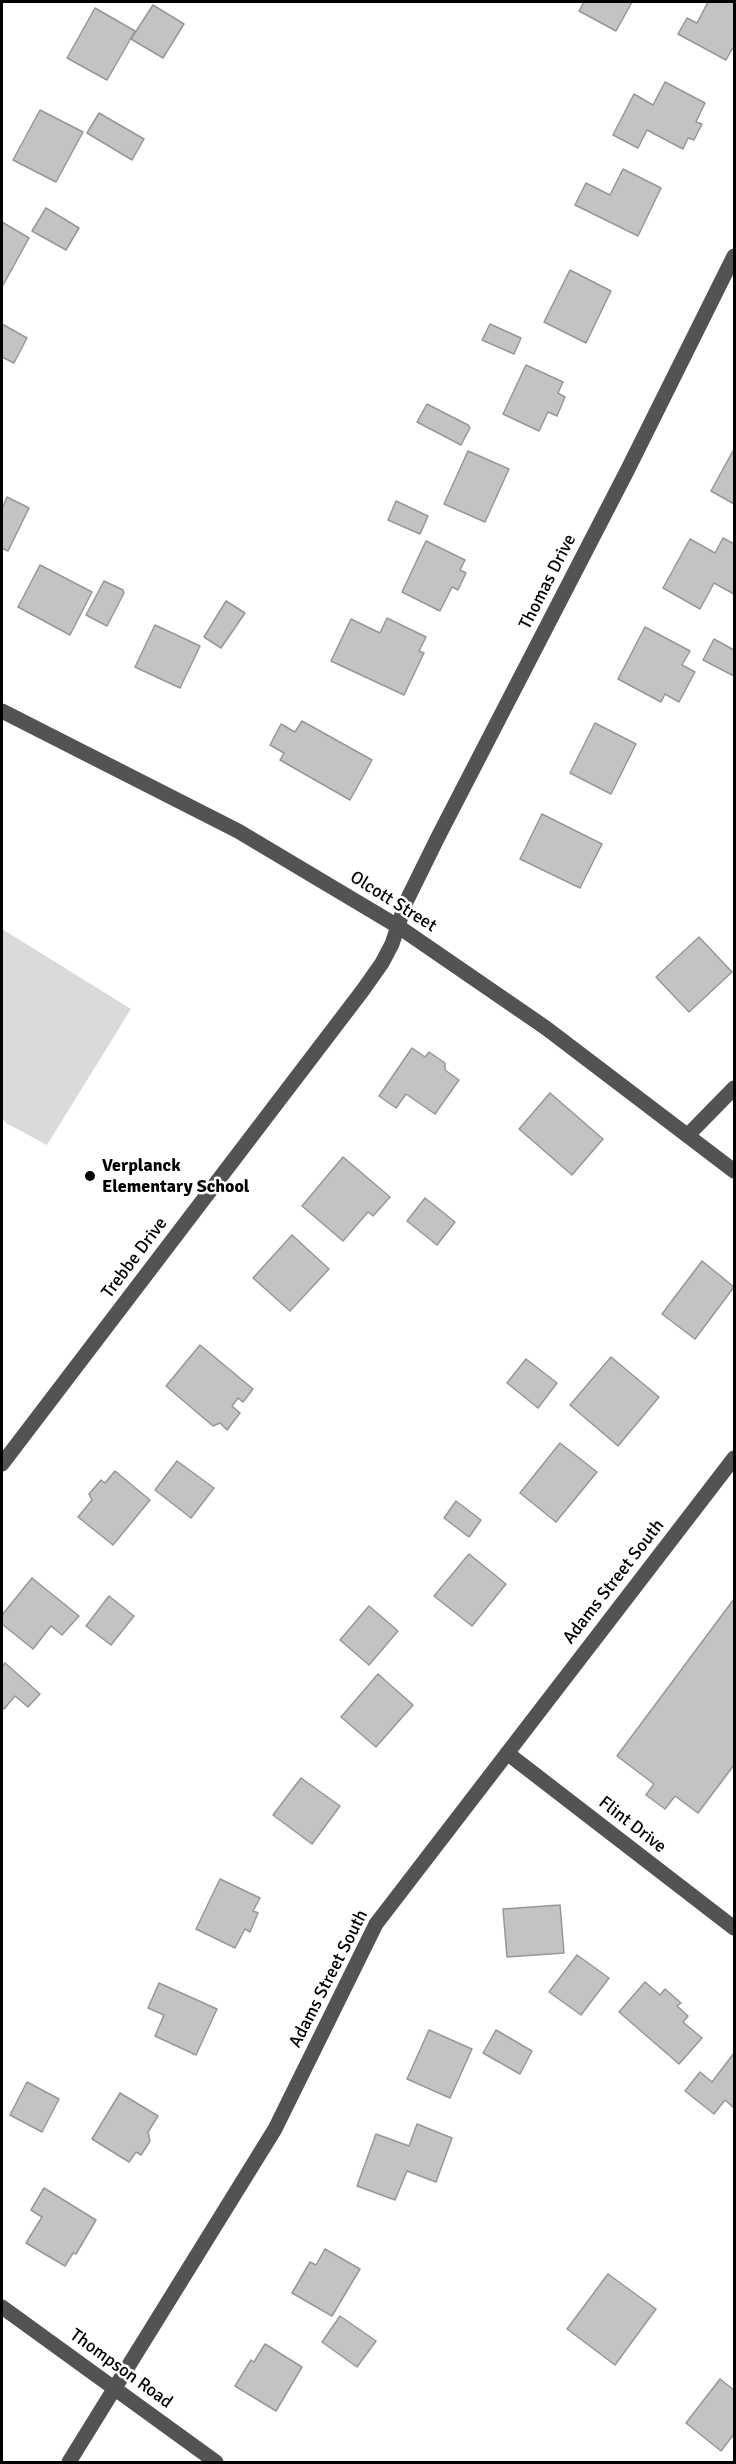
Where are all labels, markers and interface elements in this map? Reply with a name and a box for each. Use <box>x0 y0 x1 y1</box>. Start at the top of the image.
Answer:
street label: Thomas Drive <box>515 531 581 633</box>
street label: Olcott Street <box>346 867 440 937</box>
place label: Verplanck Elementary School <box>102 1155 249 1198</box>
marker: Verplanck Elementary School <box>83 1169 97 1183</box>
street label: Trebbe Drive <box>98 1213 172 1303</box>
street label: Adams Street South <box>559 1516 669 1648</box>
street label: Flint Drive <box>594 1792 670 1858</box>
street label: Adams Street South <box>285 1906 373 2052</box>
street label: Thompson Road <box>66 2325 176 2413</box>

